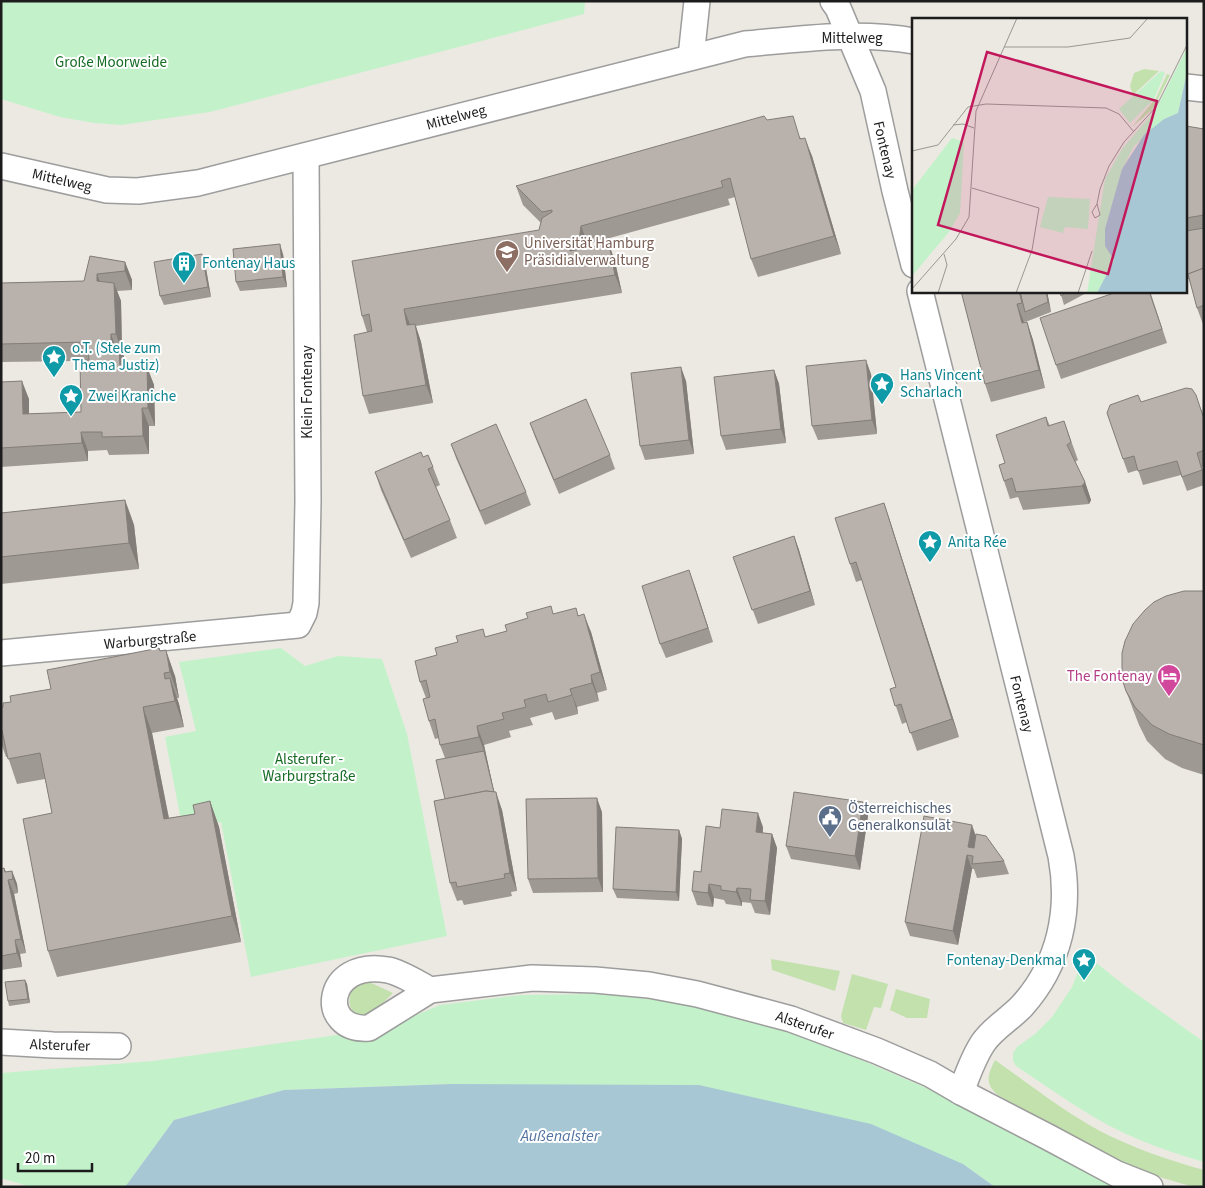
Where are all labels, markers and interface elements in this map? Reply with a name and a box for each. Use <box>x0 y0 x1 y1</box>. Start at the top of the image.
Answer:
inset map <box>912 18 1188 292</box>
street label: Mittelweg <box>821 28 883 49</box>
park label: Große Moorweide <box>55 52 167 73</box>
street label: Mittelweg <box>424 99 489 136</box>
street label: Fontenay <box>868 119 901 181</box>
street label: Mittelweg <box>30 163 94 198</box>
place label: Universität Hamburg Präsidialverwaltung <box>524 233 655 271</box>
school or university icon: Universität Hamburg Präsidialverwaltung <box>494 239 520 273</box>
building icon: Fontenay Haus <box>171 250 197 284</box>
place label: Fontenay Haus <box>202 253 295 274</box>
place label: o.T. (Stele zum Thema Justiz) <box>72 338 161 376</box>
place icon: o.T. (Stele zum Thema Justiz) <box>41 344 67 378</box>
street label: Klein Fontenay <box>297 345 318 439</box>
place label: Hans Vincent Scharlach <box>900 365 982 403</box>
place icon: Hans Vincent Scharlach <box>869 371 895 405</box>
place icon: Zwei Kraniche <box>58 383 84 417</box>
place label: Zwei Kraniche <box>88 386 176 407</box>
place icon: Anita Rée <box>917 529 943 563</box>
place label: Anita Rée <box>948 532 1007 553</box>
street label: Warburgstraße <box>103 626 197 655</box>
hotel icon: The Fontenay <box>1156 663 1182 697</box>
place label: The Fontenay <box>1067 666 1152 687</box>
street label: Fontenay <box>1004 673 1039 735</box>
park label: Alsterufer - Warburgstraße <box>263 749 355 787</box>
place label: Österreichisches Generalkonsulat <box>848 798 951 836</box>
public building icon: Österreichisches Generalkonsulat <box>817 804 843 838</box>
place icon: Fontenay-Denkmal <box>1071 947 1097 981</box>
place label: Fontenay-Denkmal <box>947 950 1066 971</box>
street label: Alsterufer <box>773 1006 838 1046</box>
street label: Alsterufer <box>29 1034 91 1057</box>
water label: Außenalster <box>520 1125 601 1147</box>
scale bar <box>18 1140 91 1172</box>
text: 20 m <box>25 1148 55 1169</box>

